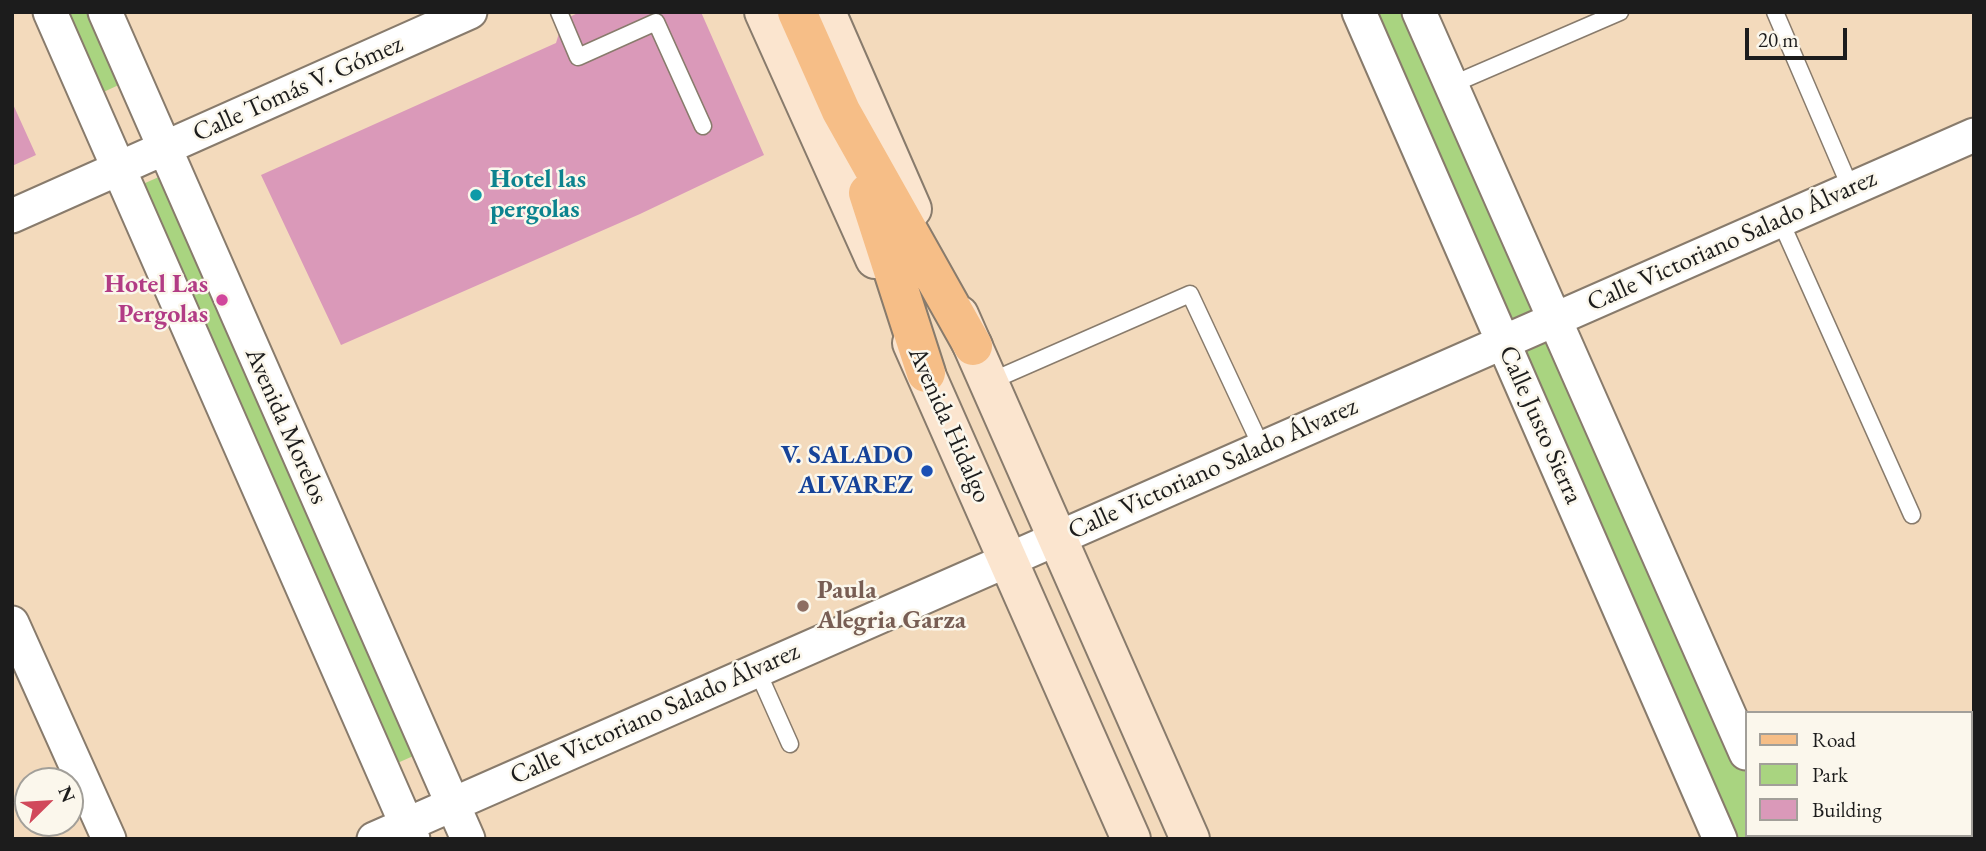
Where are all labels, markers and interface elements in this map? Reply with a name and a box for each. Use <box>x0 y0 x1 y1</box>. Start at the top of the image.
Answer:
scale bar <box>1748 14 1850 58</box>
text: 20 m <box>1758 26 1799 53</box>
street label: Calle Tomás V. Gómez <box>188 29 408 149</box>
street label: Calle Victoriano Salado Álvarez <box>1583 163 1881 319</box>
place label: Hotel las pergolas <box>490 164 586 226</box>
marker: Hotel las pergolas <box>468 187 484 203</box>
place label: Hotel Las Pergolas <box>104 269 208 330</box>
marker: Hotel Las Pergolas <box>214 292 230 308</box>
street label: Calle Justo Sierra <box>1491 341 1589 509</box>
street label: Avenida Hidalgo <box>901 342 997 508</box>
street label: Avenida Morelos <box>238 343 334 509</box>
street label: Calle Victoriano Salado Álvarez <box>1064 391 1362 547</box>
place label: V. SALADO ALVAREZ <box>781 440 913 502</box>
marker: V. SALADO ALVAREZ <box>919 463 935 479</box>
place label: Paula Alegria Garza <box>817 575 966 636</box>
marker: Paula Alegria Garza <box>795 598 811 614</box>
street label: Calle Victoriano Salado Álvarez <box>506 636 804 792</box>
legend <box>1744 711 1972 837</box>
text: Road <box>1812 726 1856 753</box>
text: Park <box>1812 761 1848 788</box>
north arrow <box>14 767 84 837</box>
text: N <box>52 782 81 806</box>
text: Building <box>1812 796 1882 823</box>

